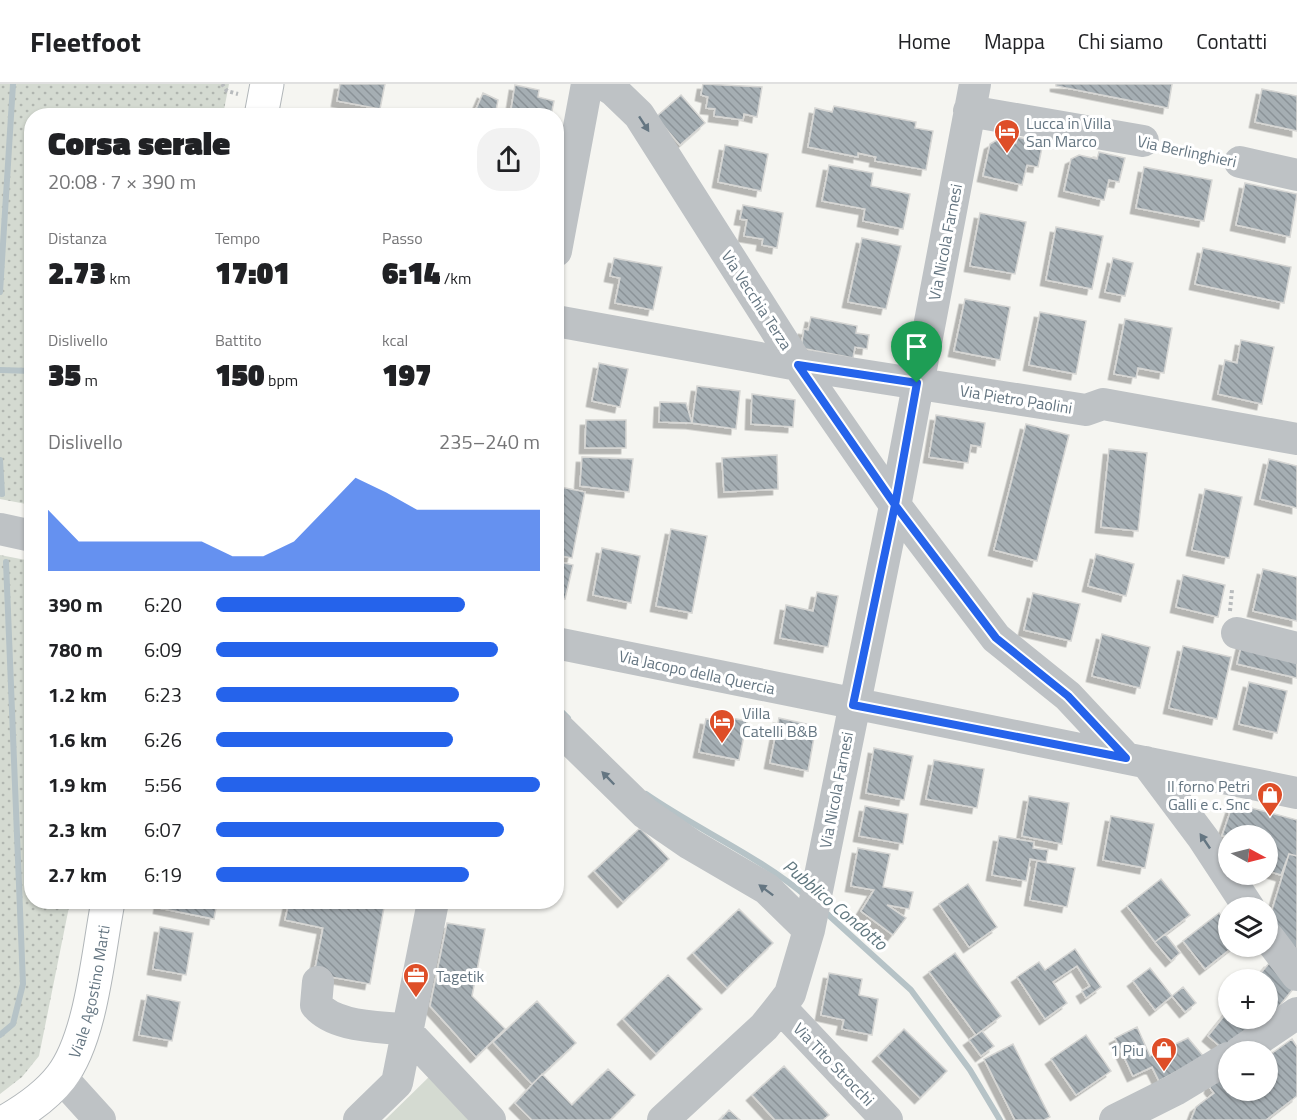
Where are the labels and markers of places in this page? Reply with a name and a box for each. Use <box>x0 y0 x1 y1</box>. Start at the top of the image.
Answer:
place label: Lucca in Villa San Marco <box>1026 111 1111 153</box>
hotel icon: Lucca in Villa San Marco <box>992 117 1022 155</box>
pin <box>891 321 942 383</box>
place label: Villa Catelli B&B <box>742 701 818 743</box>
hotel icon: Villa Catelli B&B <box>707 707 737 745</box>
place label: Il forno Petri Galli e c. Snc <box>1167 774 1250 816</box>
shop icon: Il forno Petri Galli e c. Snc <box>1255 780 1285 818</box>
office icon: Tagetik <box>401 961 431 999</box>
place label: Tagetik <box>436 964 484 988</box>
shop icon: 1 Piu <box>1149 1035 1179 1073</box>
place label: 1 Piu <box>1110 1038 1144 1062</box>

